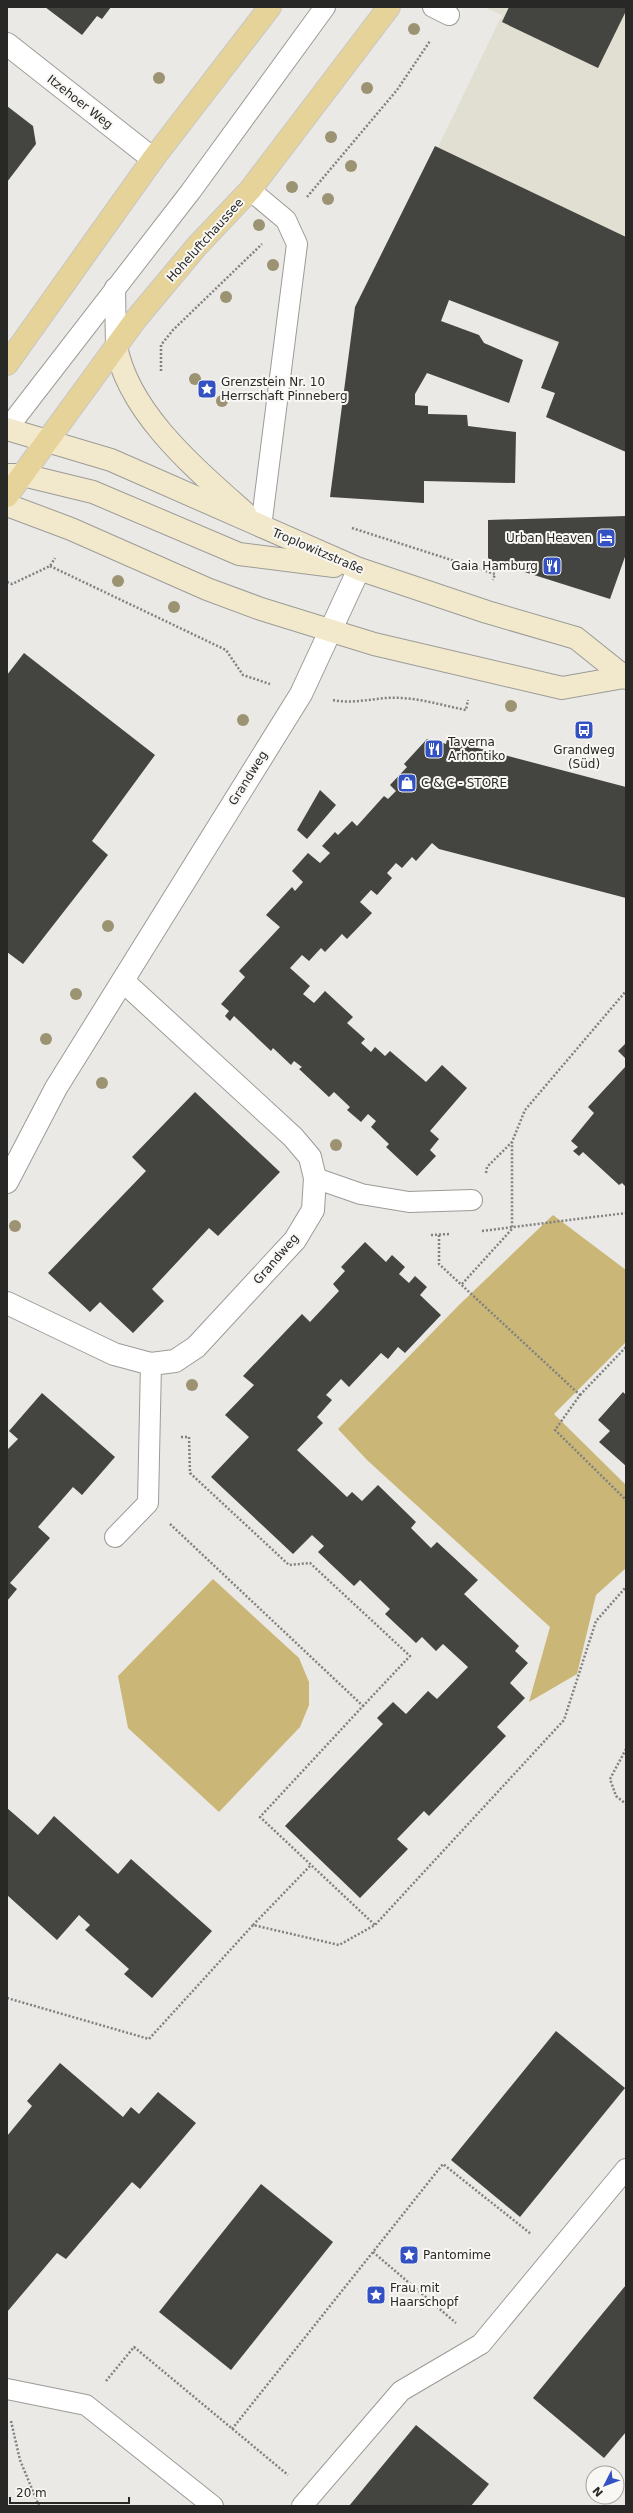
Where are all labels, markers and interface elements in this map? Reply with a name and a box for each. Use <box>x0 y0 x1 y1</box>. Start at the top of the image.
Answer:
street label: Itzehoer Weg <box>44 72 116 132</box>
street label: Hoheluftchaussee <box>164 195 246 285</box>
place label: Grenzstein Nr. 10 Herrschaft Pinneberg <box>221 375 348 403</box>
place icon: Grenzstein Nr. 10 Herrschaft Pinneberg <box>196 378 218 400</box>
street label: Troplowitzstraße <box>269 525 366 577</box>
hotel icon: Urban Heaven <box>595 527 617 549</box>
place label: Urban Heaven <box>506 531 592 545</box>
restaurant icon: Gaia Hamburg <box>541 555 563 577</box>
place label: Gaia Hamburg <box>451 559 538 573</box>
bus stop icon: Grandweg (Süd) <box>573 719 595 741</box>
place label: Taverna Arhontiko <box>447 735 505 763</box>
restaurant icon: Taverna Arhontiko <box>423 738 445 760</box>
place label: Grandweg (Süd) <box>553 743 615 771</box>
street label: Grandweg <box>226 748 270 808</box>
shop icon: C & C - STORE <box>396 772 418 794</box>
place label: C & C - STORE <box>421 776 507 790</box>
street label: Grandweg <box>251 1231 301 1287</box>
place icon: Pantomime <box>398 2244 420 2266</box>
place label: Pantomime <box>423 2248 491 2262</box>
place label: Frau mit Haarschopf <box>390 2281 459 2309</box>
place icon: Frau mit Haarschopf <box>365 2284 387 2306</box>
north arrow <box>585 2465 625 2505</box>
scale bar <box>10 2479 129 2505</box>
text: N <box>590 2484 606 2499</box>
text: 20 m <box>16 2486 47 2500</box>

